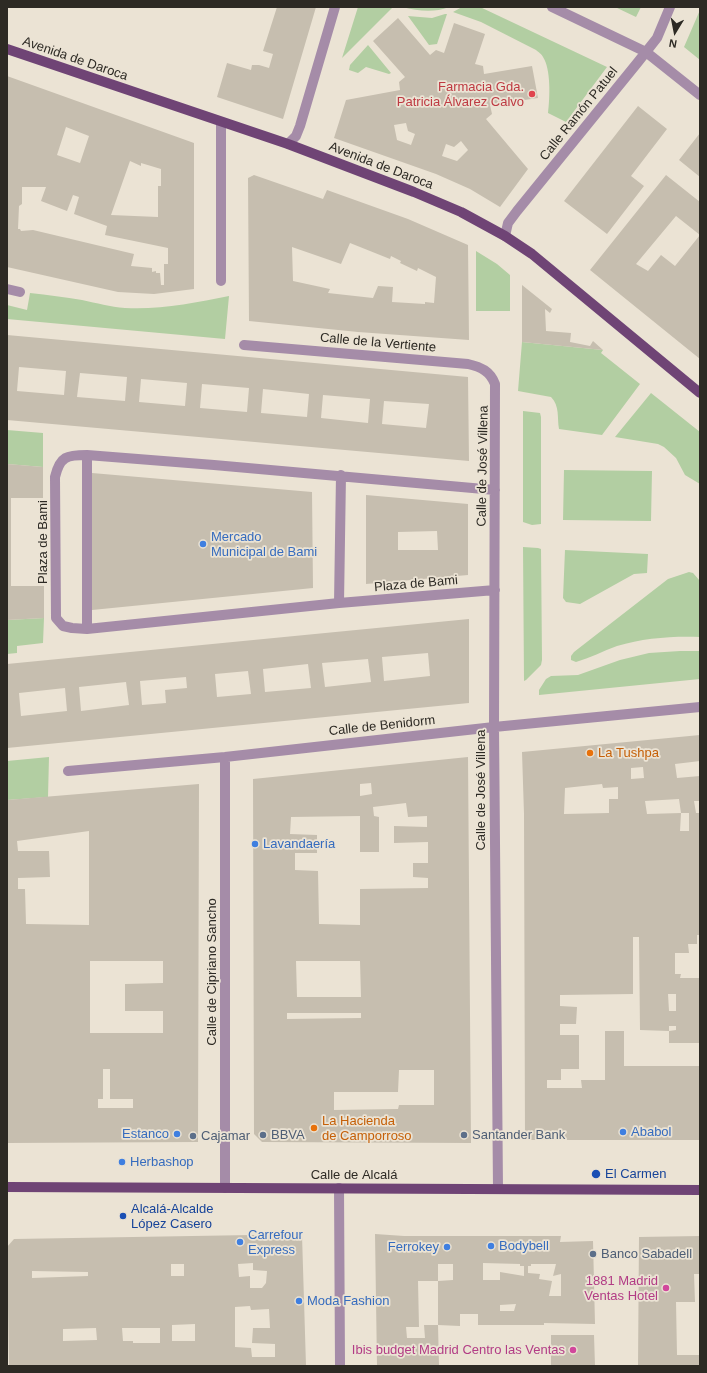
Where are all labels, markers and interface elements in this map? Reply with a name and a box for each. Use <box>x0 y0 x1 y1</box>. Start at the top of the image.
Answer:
north arrow <box>655 12 695 52</box>
street label: Avenida de Daroca <box>20 34 130 84</box>
text: N <box>668 37 678 50</box>
street label: Calle Ramón Patuel <box>537 64 621 164</box>
place label: Farmacia Gda. Patricia Álvarez Calvo <box>397 79 524 110</box>
marker: Farmacia Gda. Patricia Álvarez Calvo <box>527 89 537 99</box>
street label: Avenida de Daroca <box>327 139 435 193</box>
street label: Calle de la Vertiente <box>319 330 437 356</box>
street label: Calle de José Villena <box>474 405 492 527</box>
street label: Plaza de Bami <box>35 500 51 584</box>
place label: Mercado Municipal de Bami <box>211 529 317 560</box>
marker: Mercado Municipal de Bami <box>198 539 208 549</box>
street label: Plaza de Bami <box>374 573 458 595</box>
street label: Calle de Benidorm <box>328 713 436 739</box>
street label: Calle de José Villena <box>473 729 489 851</box>
place label: La Tushpa <box>598 745 659 761</box>
marker: La Tushpa <box>585 748 595 758</box>
place label: Lavandaería <box>263 836 335 852</box>
marker: Lavandaería <box>250 839 260 849</box>
street label: Calle de Cipriano Sancho <box>204 898 220 1046</box>
place label: La Hacienda de Camporroso <box>322 1113 412 1144</box>
marker: La Hacienda de Camporroso <box>309 1123 319 1133</box>
place label: Ababol <box>631 1124 671 1140</box>
place label: Estanco <box>122 1126 169 1142</box>
place label: BBVA <box>271 1127 305 1143</box>
place label: Santander Bank <box>472 1127 565 1143</box>
marker: Ababol <box>618 1127 628 1137</box>
place label: Cajamar <box>201 1128 250 1144</box>
marker: Estanco <box>172 1129 182 1139</box>
marker: BBVA <box>258 1130 268 1140</box>
marker: Santander Bank <box>459 1130 469 1140</box>
marker: Cajamar <box>188 1131 198 1141</box>
place label: Herbashop <box>130 1154 194 1170</box>
marker: Herbashop <box>117 1157 127 1167</box>
place label: El Carmen <box>605 1166 666 1182</box>
street label: Calle de Alcalá <box>311 1167 397 1183</box>
marker: El Carmen <box>590 1168 602 1180</box>
place label: Alcalá-Alcalde López Casero <box>131 1201 213 1232</box>
marker: Alcalá-Alcalde López Casero <box>118 1211 128 1221</box>
place label: Carrefour Express <box>248 1227 303 1258</box>
marker: Carrefour Express <box>235 1237 245 1247</box>
place label: Bodybell <box>499 1238 549 1254</box>
place label: Ferrokey <box>388 1239 439 1255</box>
marker: Bodybell <box>486 1241 496 1251</box>
marker: Ferrokey <box>442 1242 452 1252</box>
place label: Banco Sabadell <box>601 1246 692 1262</box>
marker: Banco Sabadell <box>588 1249 598 1259</box>
place label: 1881 Madrid Ventas Hotel <box>584 1273 658 1304</box>
marker: 1881 Madrid Ventas Hotel <box>661 1283 671 1293</box>
place label: Moda Fashion <box>307 1293 389 1309</box>
marker: Moda Fashion <box>294 1296 304 1306</box>
place label: Ibis budget Madrid Centro las Ventas <box>352 1342 565 1358</box>
marker: Ibis budget Madrid Centro las Ventas <box>568 1345 578 1355</box>

